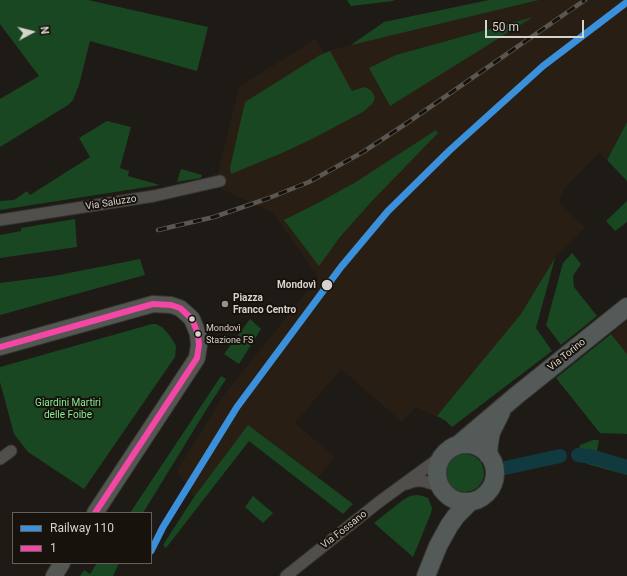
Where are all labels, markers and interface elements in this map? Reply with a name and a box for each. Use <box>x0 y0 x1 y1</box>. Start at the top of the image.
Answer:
north arrow <box>12 12 52 52</box>
scale bar <box>487 12 586 38</box>
text: 50 m <box>492 20 519 34</box>
text: N <box>37 26 51 35</box>
street label: Via Saluzzo <box>85 193 137 213</box>
marker: Mondovì <box>320 278 334 292</box>
place label: Mondovì <box>277 279 316 291</box>
place label: Piazza Franco Centro <box>233 292 296 316</box>
marker: Piazza Franco Centro <box>220 299 230 309</box>
unlabelled marker <box>187 314 197 324</box>
place label: Mondovì Stazione FS <box>206 324 253 345</box>
marker: Mondovì Stazione FS <box>193 329 203 339</box>
street label: Via Torino <box>546 336 588 374</box>
park label: Giardini Martiri delle Foibe <box>35 397 101 420</box>
street label: Via Fossano <box>319 508 369 552</box>
legend <box>12 512 152 564</box>
text: Railway 110 <box>50 521 114 535</box>
text: 1 <box>50 541 57 555</box>

